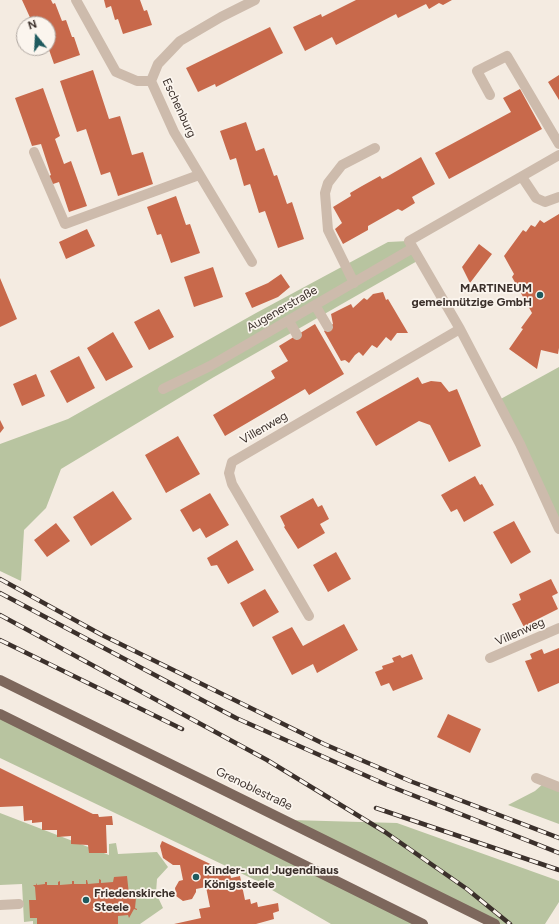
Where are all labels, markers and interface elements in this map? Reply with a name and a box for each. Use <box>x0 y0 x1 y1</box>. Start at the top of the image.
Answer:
north arrow <box>16 16 56 56</box>
text: N <box>26 18 38 33</box>
street label: Eschenburg <box>159 76 199 140</box>
place label: MARTINEUM gemeinnützige GmbH <box>411 281 532 309</box>
street label: Augenerstraße <box>244 283 320 335</box>
marker: MARTINEUM gemeinnützige GmbH <box>535 290 545 300</box>
street label: Villenweg <box>238 409 290 447</box>
street label: Villenweg <box>493 615 547 649</box>
street label: Grenoblestraße <box>213 764 295 814</box>
place label: Kinder- und Jugendhaus Königssteele <box>204 863 339 891</box>
marker: Kinder- und Jugendhaus Königssteele <box>191 872 201 882</box>
place label: Friedenskirche Steele <box>94 886 175 914</box>
marker: Friedenskirche Steele <box>81 895 91 905</box>

